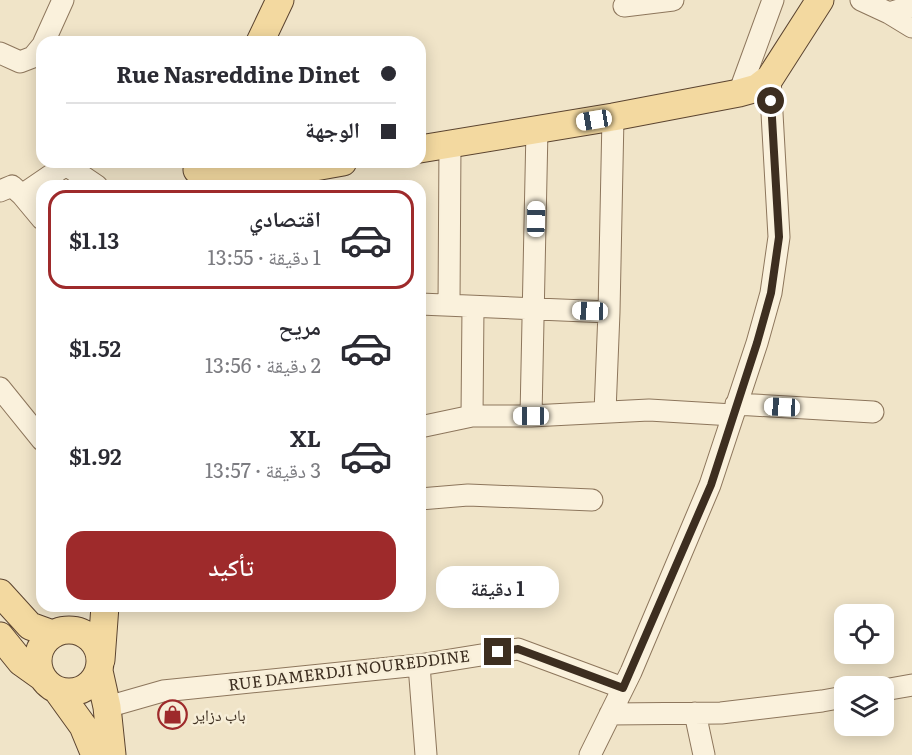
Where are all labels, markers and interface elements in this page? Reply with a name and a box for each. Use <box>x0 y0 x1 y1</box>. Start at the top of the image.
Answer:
text: Rue Nasreddine Dinet <box>116 57 360 90</box>
route start <box>757 87 784 114</box>
car <box>575 108 613 132</box>
text: الوجهة <box>305 112 360 145</box>
text: اقتصادي <box>249 201 321 234</box>
car <box>527 201 545 237</box>
icon: car <box>339 213 393 267</box>
text: $1.13 <box>69 223 119 256</box>
text: 1 دقيقة · 13:55 <box>208 241 321 271</box>
car <box>572 301 608 321</box>
text: مريح <box>278 309 321 342</box>
icon: car <box>339 321 393 375</box>
text: $1.52 <box>69 331 121 364</box>
text: 2 دقيقة · 13:56 <box>205 349 321 379</box>
car <box>764 397 800 417</box>
car <box>513 407 549 425</box>
text: XL <box>290 421 321 454</box>
icon: car <box>339 429 393 483</box>
text: $1.92 <box>69 439 122 472</box>
text: 3 دقيقة · 13:57 <box>205 454 321 484</box>
button: تأكيد <box>66 531 396 600</box>
callout: 1 دقيقة <box>436 565 560 607</box>
text: 1 دقيقة <box>471 572 524 602</box>
map controls <box>834 604 894 736</box>
button: locate <box>834 604 894 664</box>
route end <box>484 638 511 665</box>
street label: RUE DAMERDJI NOUREDDINE <box>227 642 471 696</box>
button: layers <box>834 676 894 736</box>
shop icon: باب دزاير <box>156 699 188 731</box>
place label: باب دزاير <box>192 702 246 726</box>

